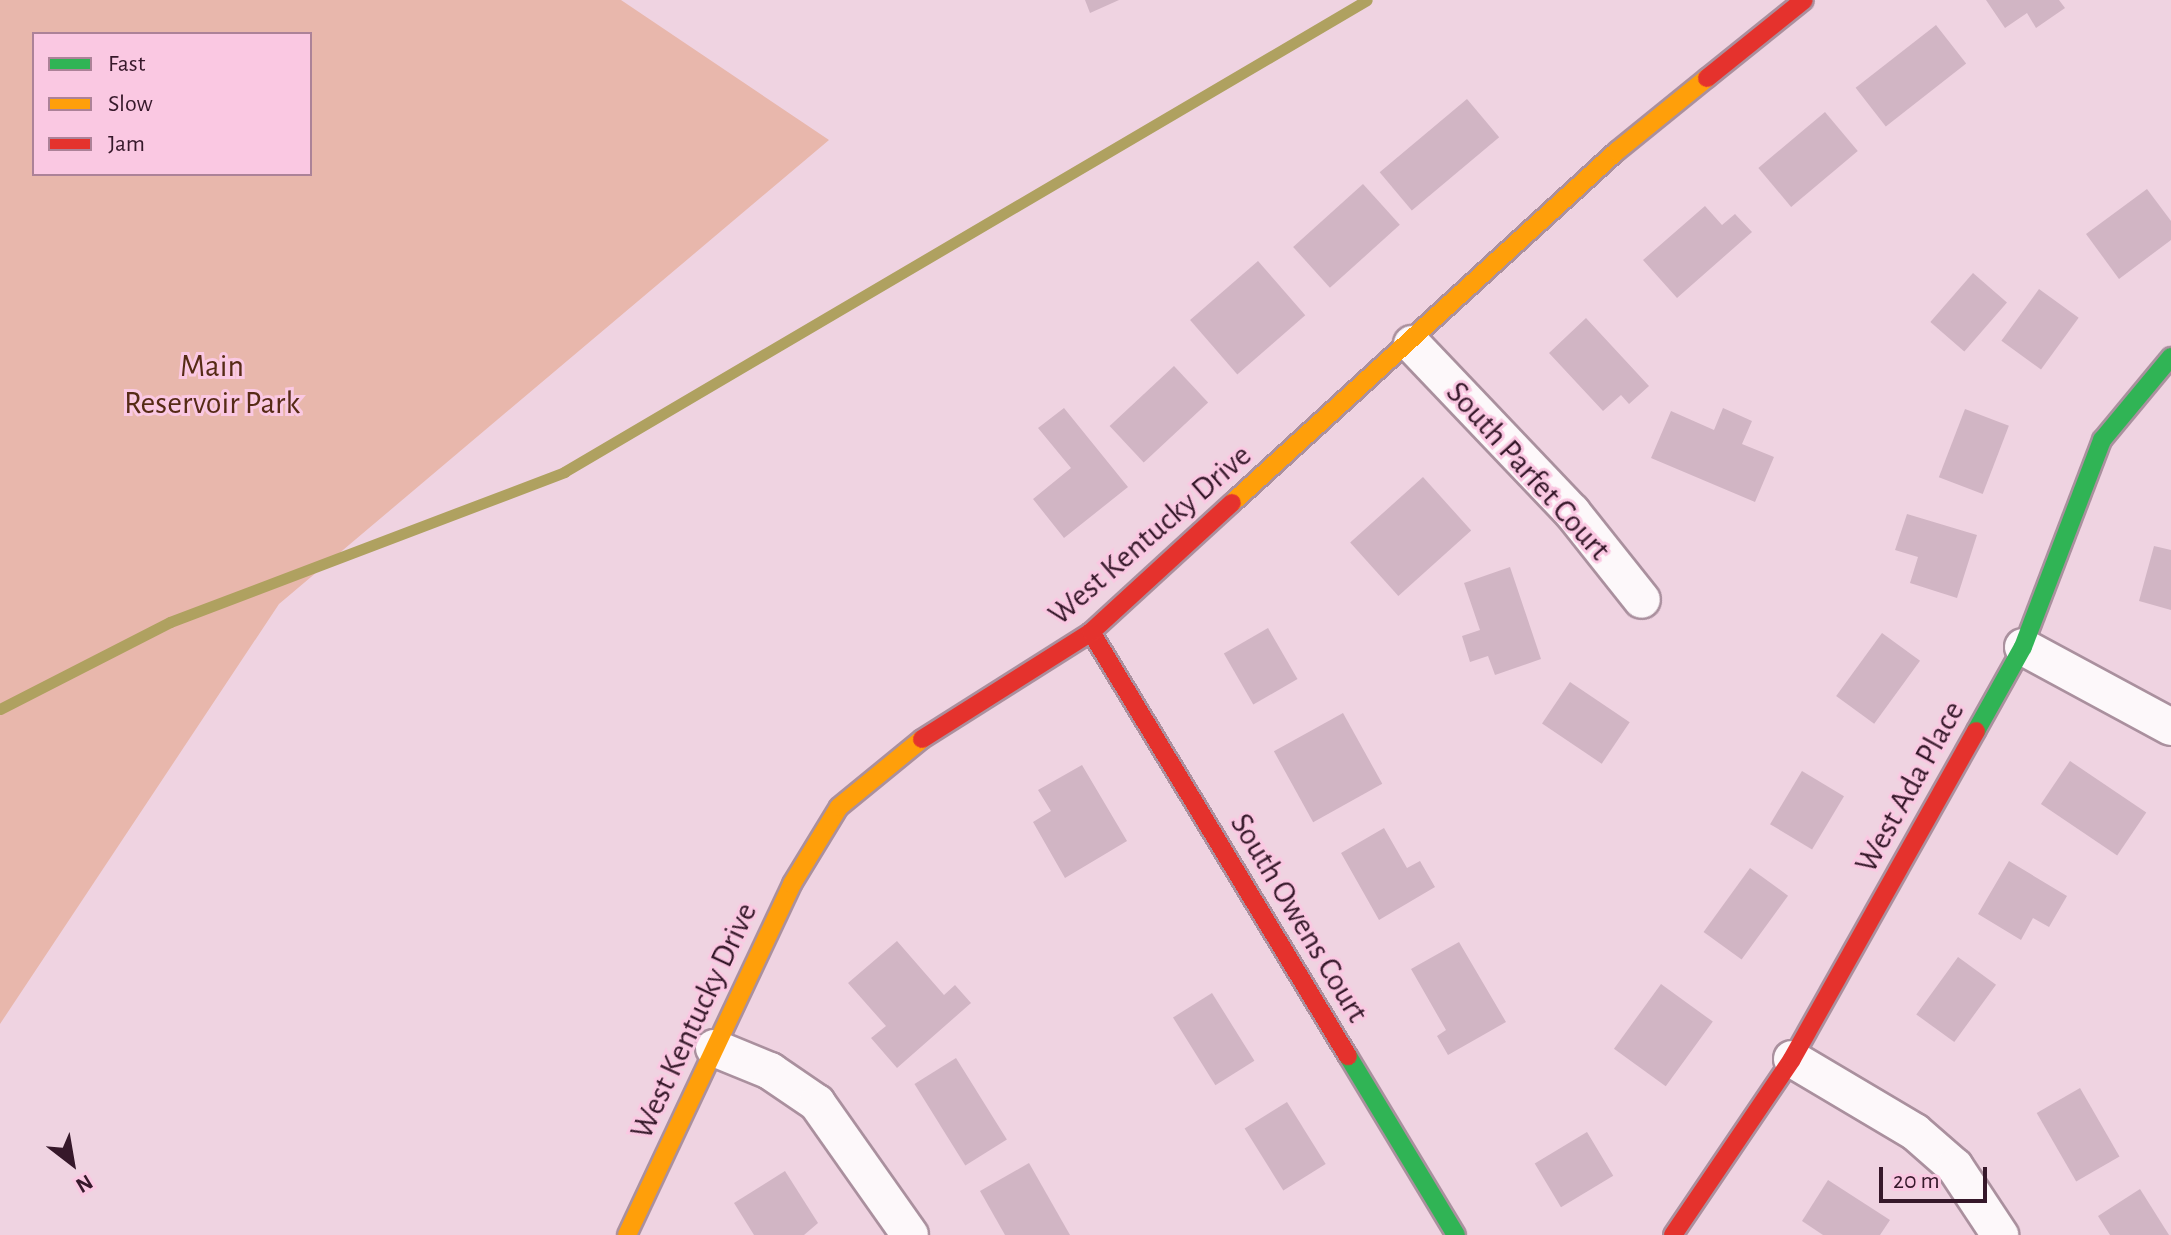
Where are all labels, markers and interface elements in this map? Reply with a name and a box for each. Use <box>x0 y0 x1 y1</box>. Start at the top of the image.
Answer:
legend <box>32 32 312 176</box>
text: Fast <box>108 52 145 76</box>
text: Slow <box>108 92 153 116</box>
text: Jam <box>108 132 145 156</box>
park label: Main Reservoir Park <box>124 348 300 423</box>
street label: South Parfet Court <box>1438 374 1618 568</box>
street label: West Kentucky Drive <box>1041 436 1259 634</box>
street label: West Ada Place <box>1847 695 1973 879</box>
street label: South Owens Court <box>1222 807 1376 1029</box>
street label: West Kentucky Drive <box>622 897 766 1145</box>
north arrow <box>32 1123 112 1203</box>
scale bar <box>1883 1151 1991 1201</box>
text: 20 m <box>1893 1169 1940 1193</box>
text: N <box>72 1170 97 1197</box>

